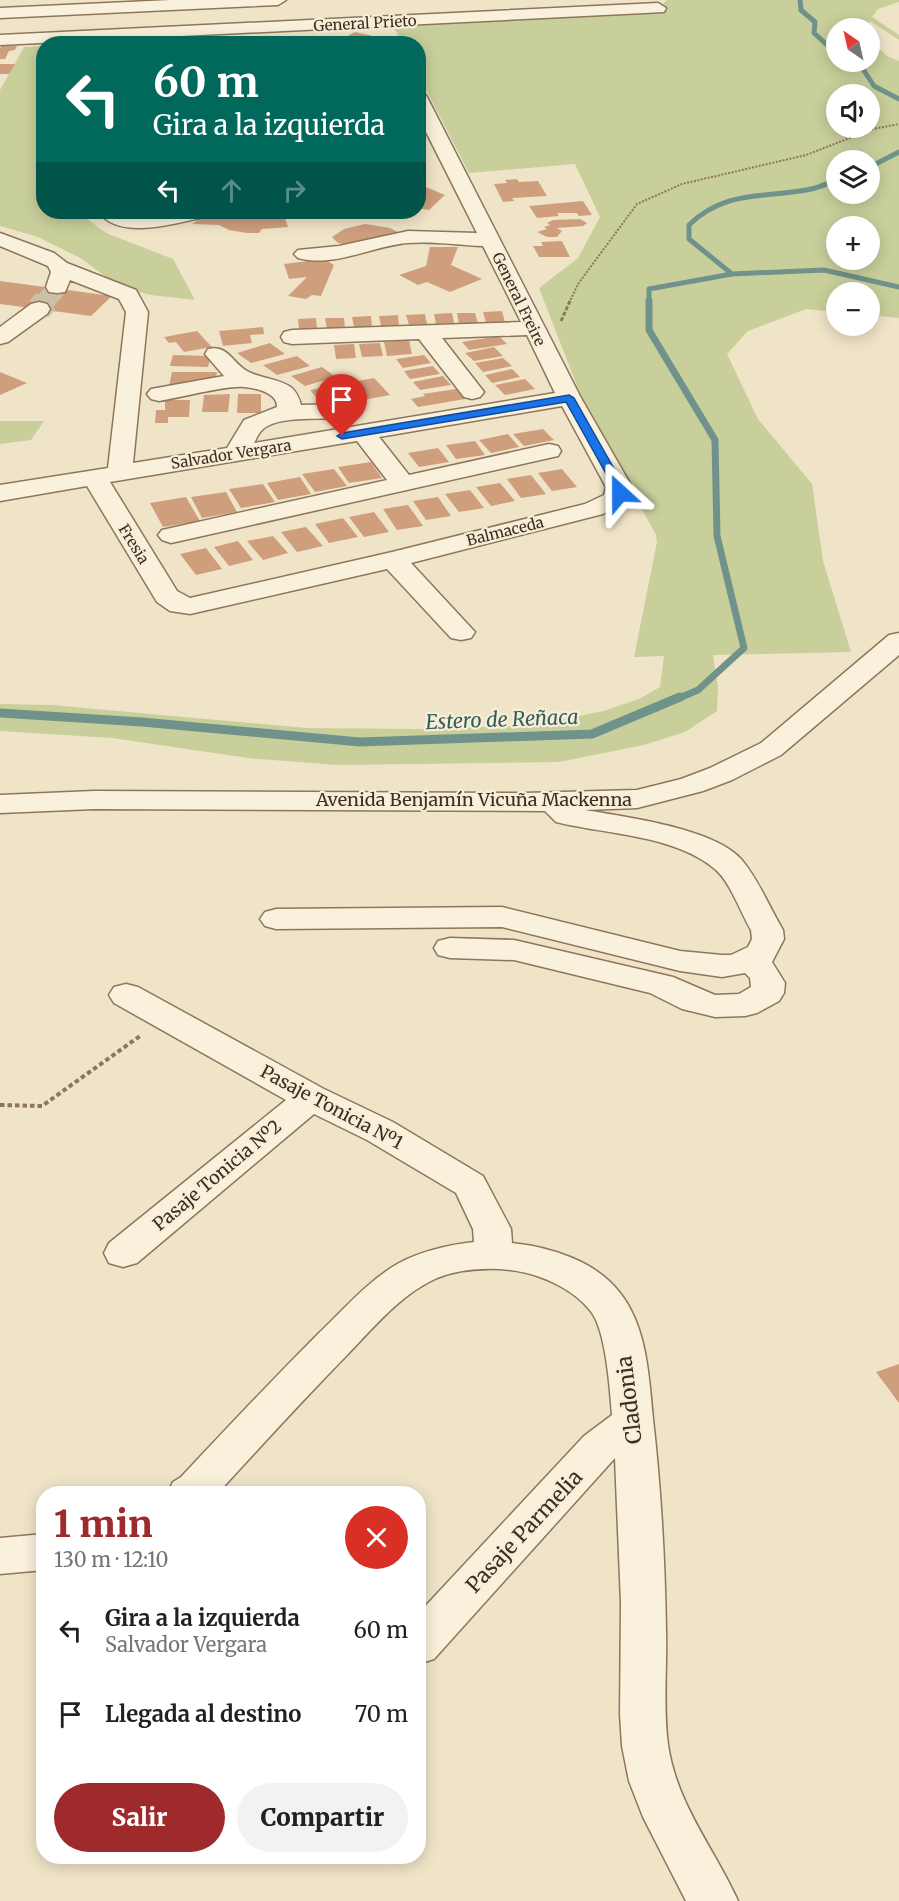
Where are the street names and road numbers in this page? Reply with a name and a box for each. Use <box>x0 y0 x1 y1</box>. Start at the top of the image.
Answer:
street label: General Prieto <box>313 11 417 35</box>
street label: General Freire <box>488 249 550 349</box>
street label: Salvador Vergara <box>169 435 293 473</box>
street label: Balmaceda <box>464 512 546 550</box>
street label: Fresia <box>114 521 154 567</box>
street label: Avenida Benjamín Vicuña Mackenna <box>315 788 632 811</box>
street label: Pasaje Tonicia Nº1 <box>257 1060 407 1154</box>
street label: Pasaje Tonicia Nº2 <box>148 1115 286 1235</box>
street label: Cladonia <box>610 1354 648 1446</box>
street label: Pasaje Parmelia <box>460 1464 588 1598</box>

